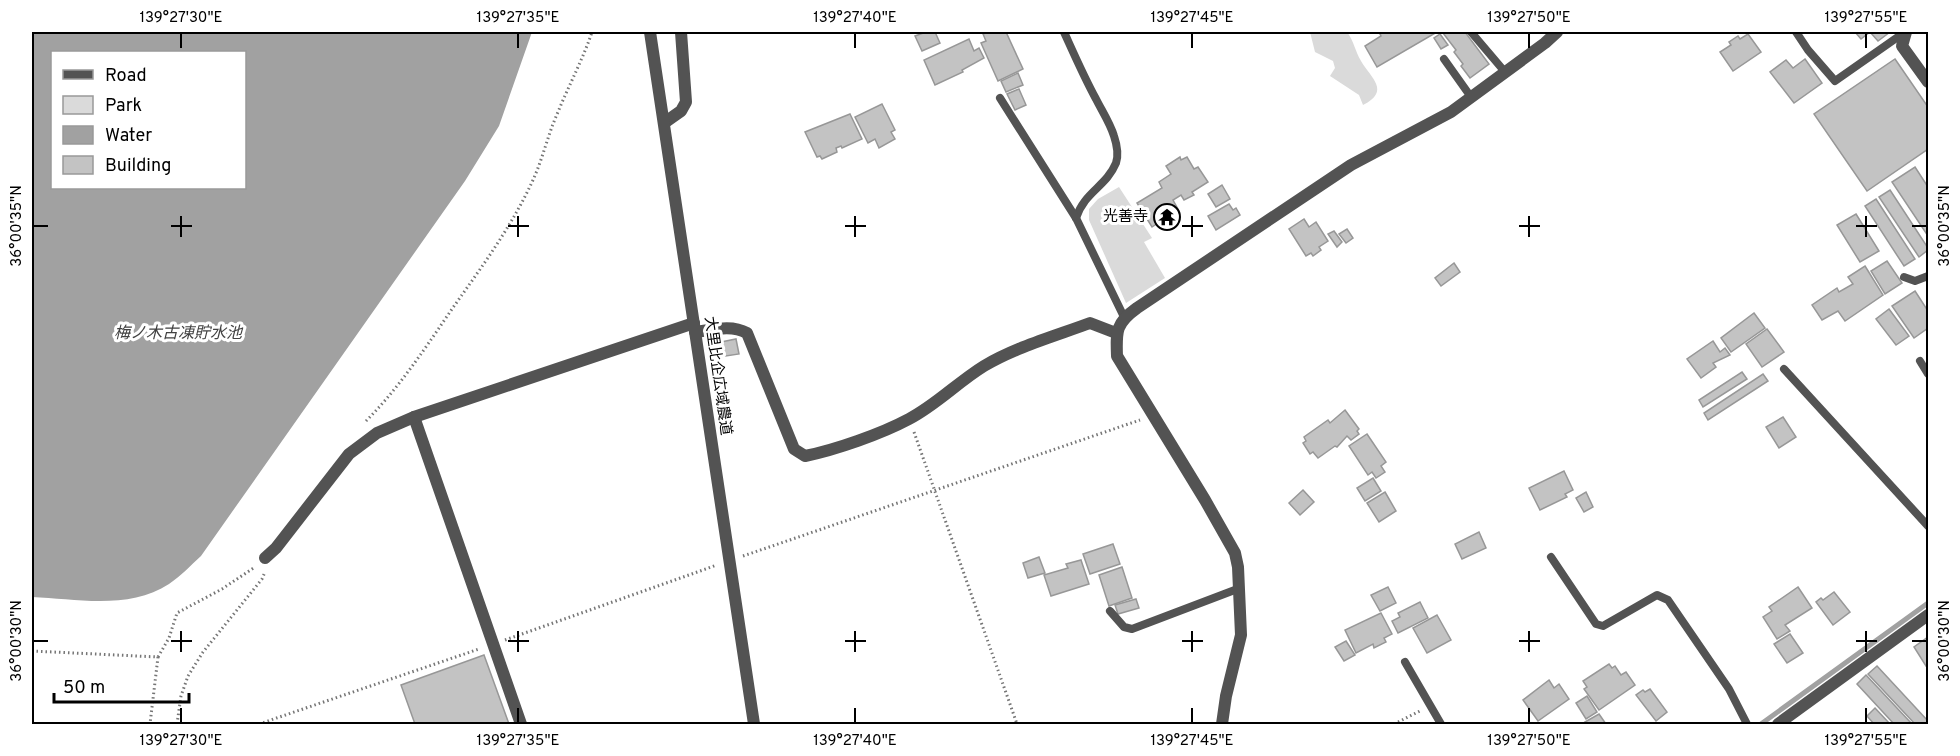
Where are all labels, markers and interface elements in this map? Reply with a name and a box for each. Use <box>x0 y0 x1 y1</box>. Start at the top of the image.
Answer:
text: 139°27'30"E <box>139 9 223 28</box>
text: 139°27'35"E <box>477 9 559 28</box>
text: 139°27'40"E <box>813 9 897 28</box>
text: 139°27'45"E <box>1150 9 1234 28</box>
text: 139°27'50"E <box>1487 9 1571 28</box>
text: 139°27'55"E <box>1824 9 1908 28</box>
legend <box>51 51 246 189</box>
text: Road <box>105 65 147 88</box>
text: Park <box>105 95 142 118</box>
text: Water <box>105 125 152 148</box>
text: Building <box>105 155 171 178</box>
text: 36°00'35"N <box>8 185 27 267</box>
text: 36°00'35"N <box>1936 185 1955 267</box>
temple icon: 光善寺 <box>1152 202 1182 232</box>
place label: 光善寺 <box>1103 208 1148 227</box>
street label: 大里比企広域農道 <box>699 315 735 437</box>
water label: 梅ノ木古凍貯水池 <box>114 324 244 344</box>
text: 36°00'30"N <box>8 600 27 682</box>
text: 36°00'30"N <box>1936 600 1955 682</box>
scale bar <box>54 666 189 704</box>
text: 50 m <box>63 677 105 700</box>
text: 139°27'30"E <box>139 732 223 751</box>
text: 139°27'35"E <box>477 732 559 751</box>
text: 139°27'40"E <box>813 732 897 751</box>
text: 139°27'45"E <box>1150 732 1234 751</box>
text: 139°27'50"E <box>1487 732 1571 751</box>
text: 139°27'55"E <box>1824 732 1908 751</box>

